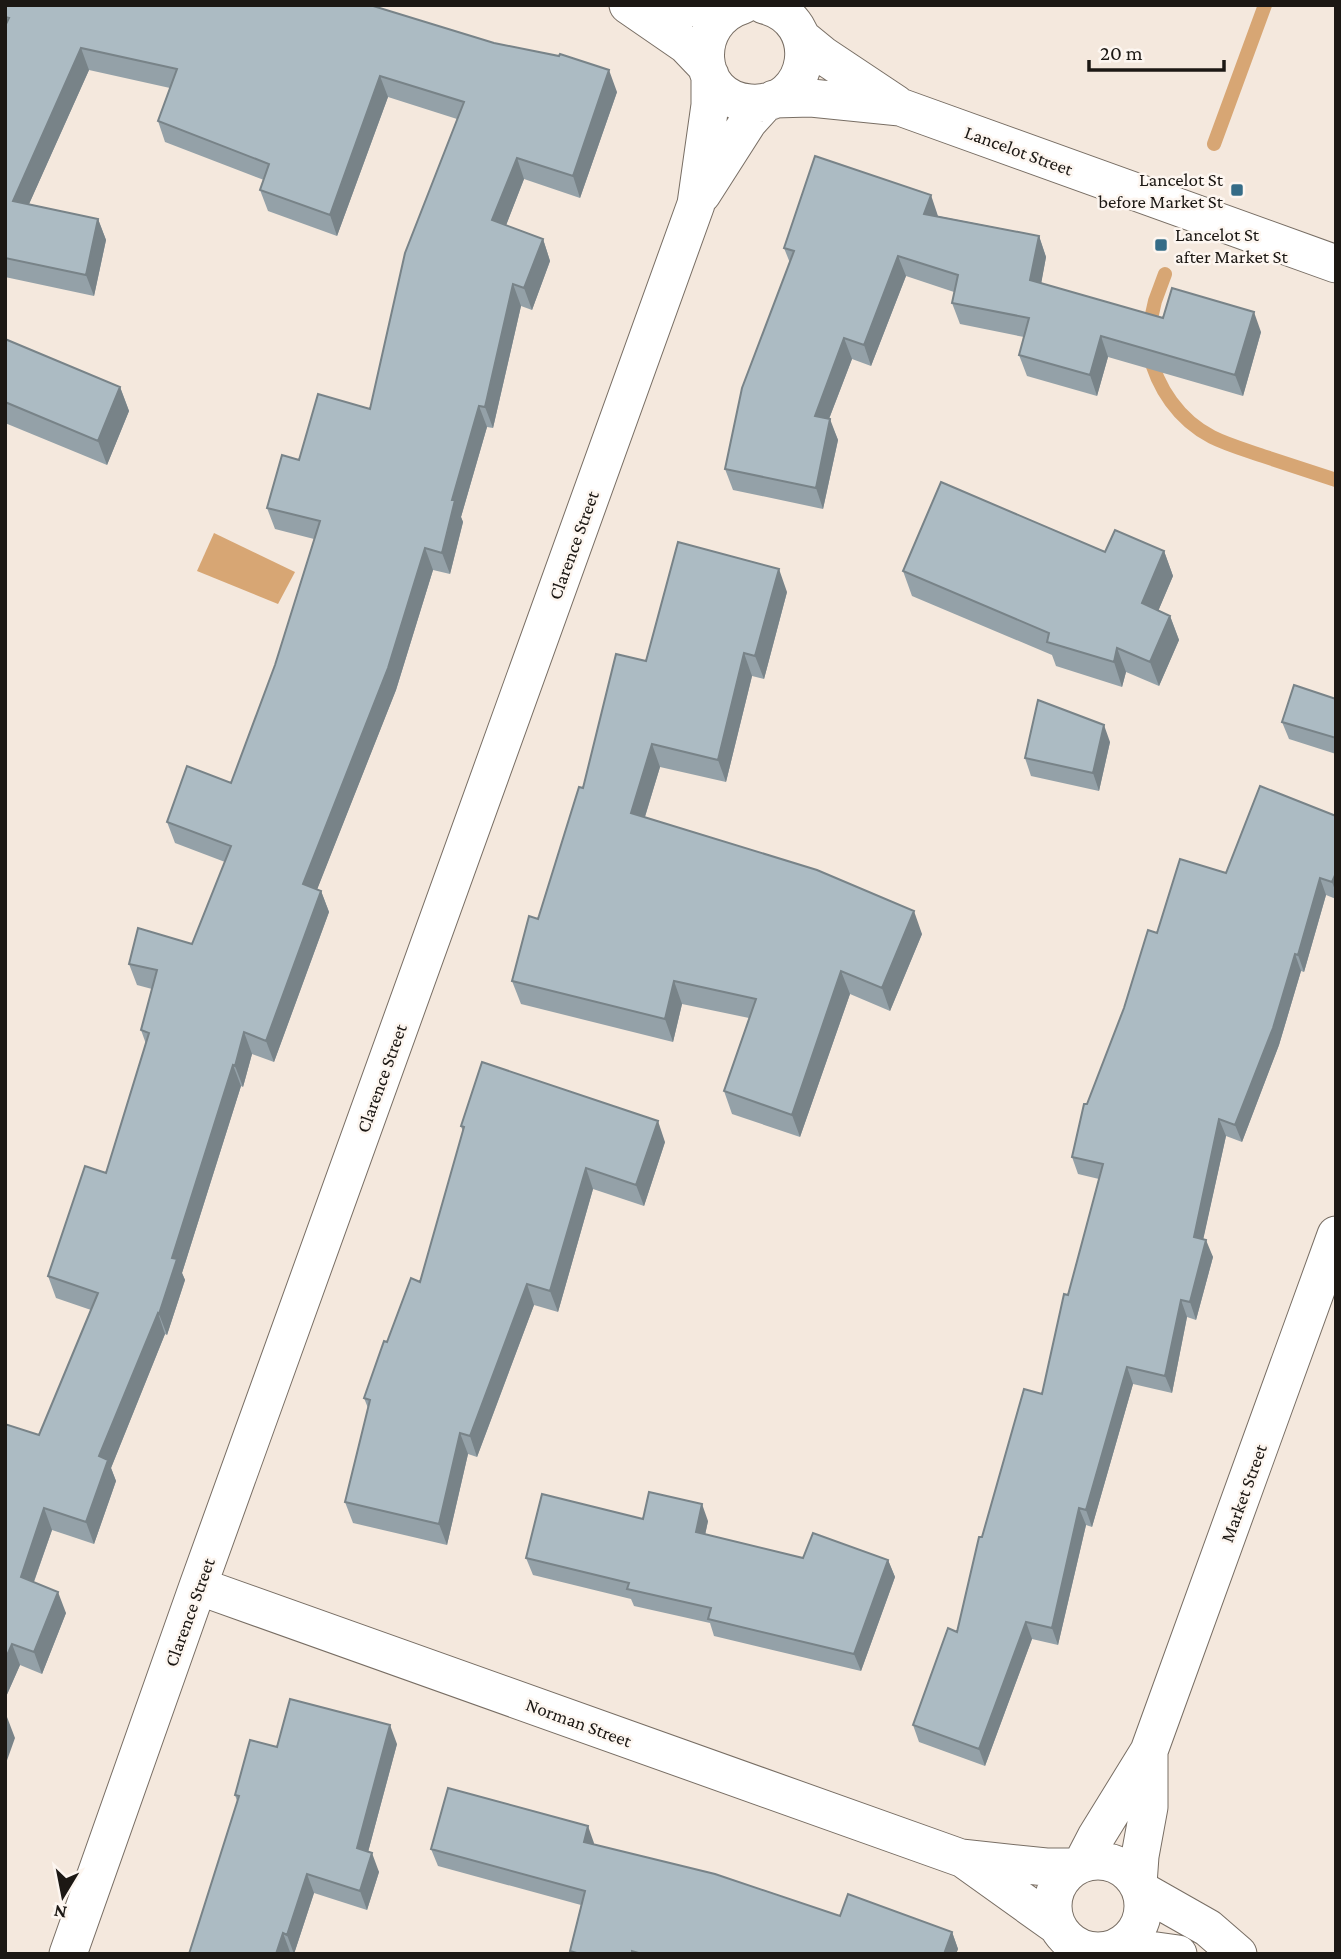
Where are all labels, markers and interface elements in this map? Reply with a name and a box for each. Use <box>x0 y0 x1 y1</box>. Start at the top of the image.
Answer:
scale bar <box>1089 28 1224 72</box>
text: 20 m <box>1100 41 1143 65</box>
street label: Lancelot Street <box>962 121 1076 180</box>
place label: Lancelot St before Market St <box>1098 169 1224 212</box>
marker: Lancelot St before Market St <box>1229 182 1245 198</box>
place label: Lancelot St after Market St <box>1175 224 1288 267</box>
marker: Lancelot St after Market St <box>1153 237 1169 253</box>
street label: Clarence Street <box>544 487 603 602</box>
street label: Clarence Street <box>352 1020 411 1135</box>
street label: Market Street <box>1216 1441 1271 1545</box>
street label: Clarence Street <box>160 1554 219 1669</box>
street label: Norman Street <box>523 1694 635 1752</box>
north arrow <box>28 1861 98 1931</box>
text: N <box>52 1901 68 1924</box>

